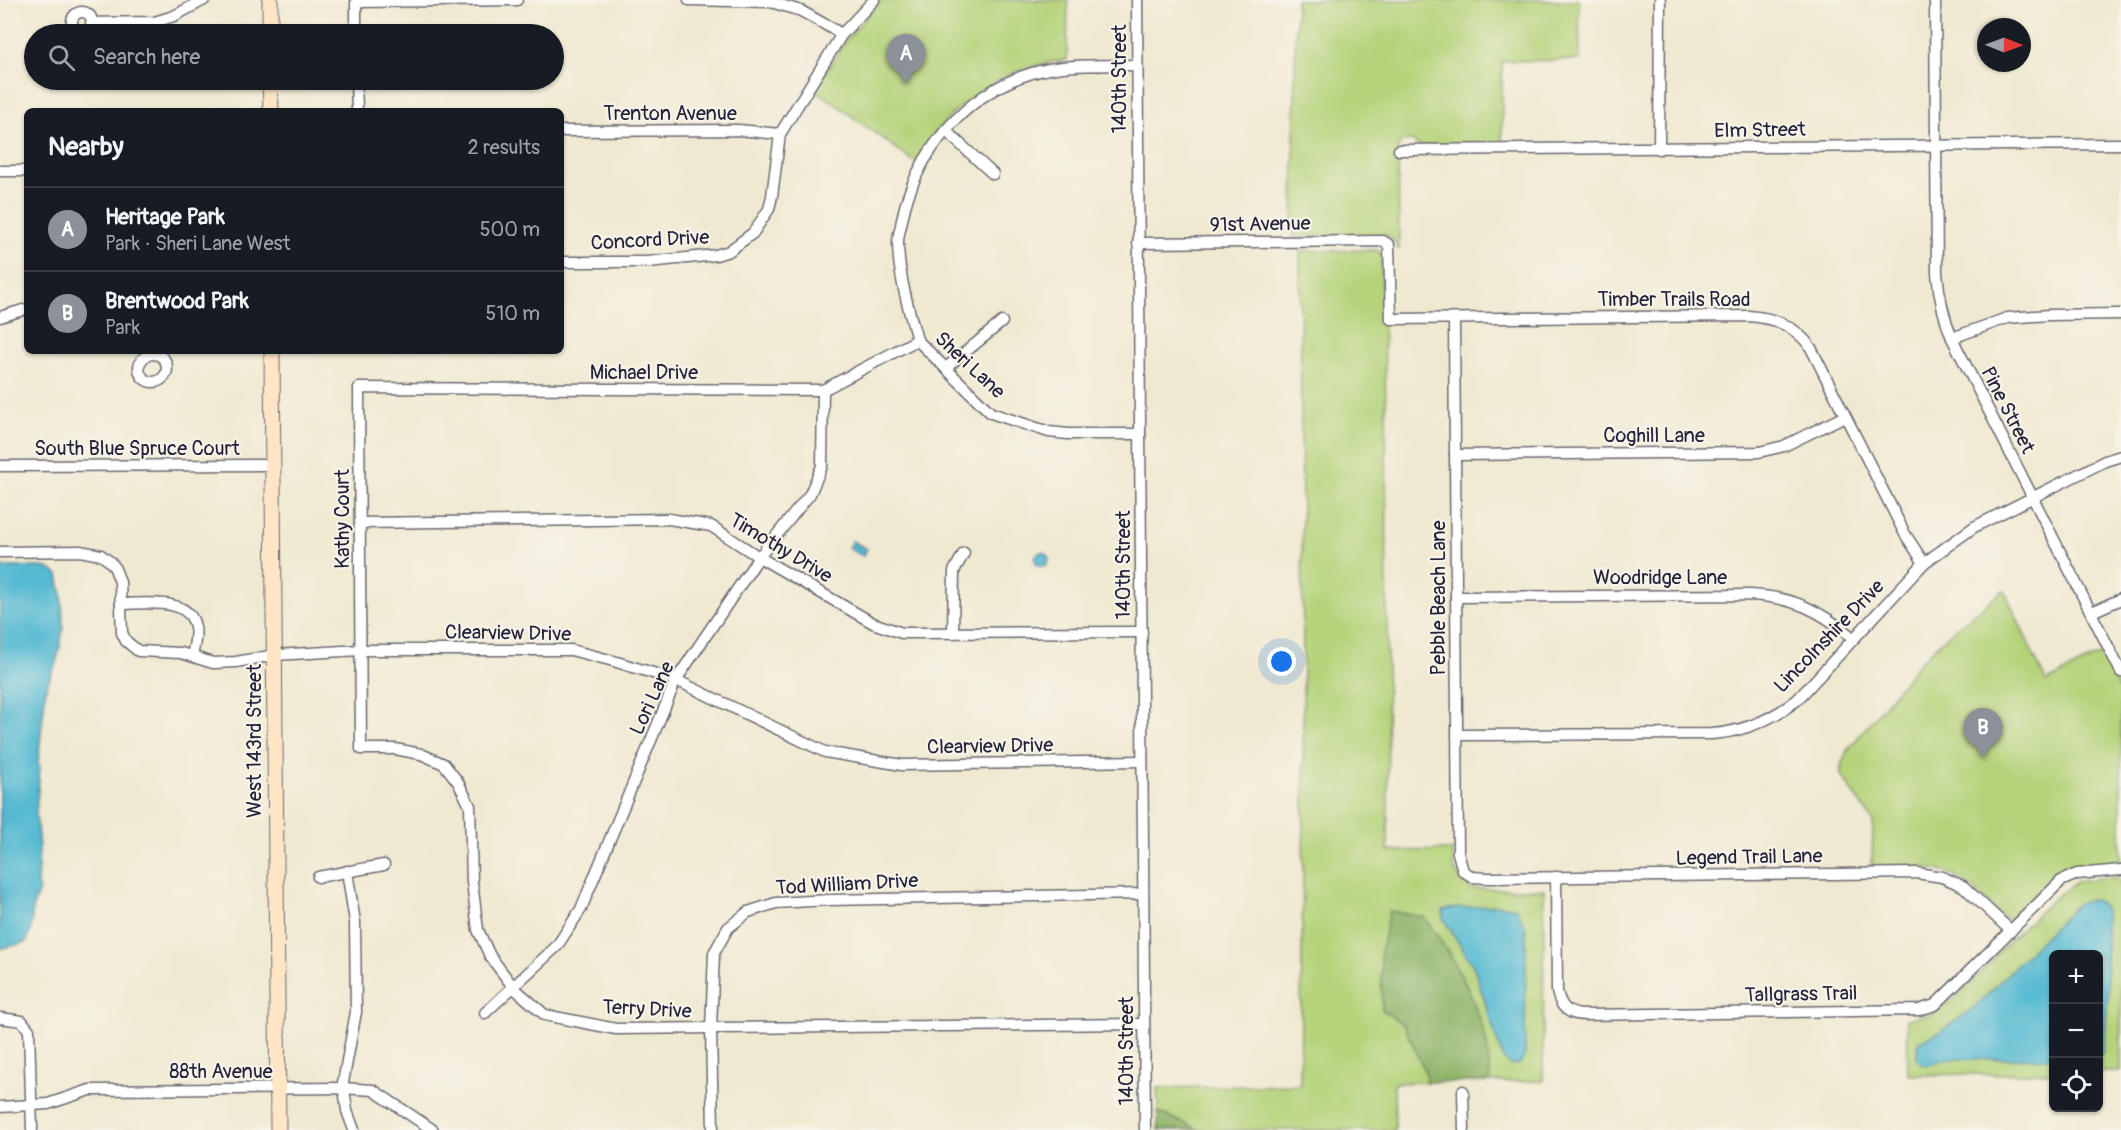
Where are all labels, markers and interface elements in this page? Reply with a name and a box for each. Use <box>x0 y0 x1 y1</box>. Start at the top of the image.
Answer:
north arrow <box>1977 18 2031 72</box>
search box <box>24 24 564 90</box>
street label: 140th Street <box>1107 24 1132 134</box>
pin: A <box>886 34 926 84</box>
icon: search <box>45 41 78 74</box>
text: Search here <box>93 43 200 71</box>
street label: Trenton Avenue <box>603 101 737 126</box>
street label: Elm Street <box>1714 117 1807 143</box>
text: Nearby <box>48 131 124 163</box>
text: 2 results <box>468 135 540 160</box>
text: Heritage Park <box>105 203 225 231</box>
street label: 91st Avenue <box>1209 211 1311 237</box>
text: A <box>61 217 74 242</box>
text: 500 m <box>480 217 540 242</box>
street label: Concord Drive <box>590 224 710 256</box>
text: Park · Sheri Lane West <box>105 231 291 256</box>
text: Brentwood Park <box>105 287 249 315</box>
street label: Timber Trails Road <box>1597 287 1751 312</box>
text: B <box>62 301 73 326</box>
text: 510 m <box>486 301 540 326</box>
text: Park <box>105 315 140 340</box>
street label: Sheri Lane <box>930 326 1010 404</box>
street label: Michael Drive <box>590 360 698 385</box>
street label: Pine Street <box>1975 362 2041 458</box>
street label: Coghill Lane <box>1603 423 1705 448</box>
street label: South Blue Spruce Court <box>34 436 241 461</box>
street label: Kathy Court <box>330 468 355 569</box>
street label: Timothy Drive <box>725 507 837 589</box>
street label: 140th Street <box>1111 510 1136 620</box>
street label: Pebble Beach Lane <box>1426 520 1451 676</box>
street label: Woodridge Lane <box>1593 565 1727 590</box>
street label: Lincolnshire Drive <box>1769 574 1890 698</box>
street label: Clearview Drive <box>445 619 572 647</box>
your location <box>1267 647 1296 676</box>
street label: Lori Lane <box>624 657 680 739</box>
street label: West 143rd Street <box>242 663 267 818</box>
pin: B <box>1964 708 2002 758</box>
street label: Clearview Drive <box>927 732 1054 760</box>
street label: Legend Trail Lane <box>1675 843 1823 871</box>
street label: Tod William Drive <box>775 868 919 900</box>
map controls <box>2049 950 2103 1112</box>
button: + <box>2049 950 2103 1004</box>
street label: Tallgrass Trail <box>1744 981 1858 1007</box>
street label: Terry Drive <box>602 994 693 1024</box>
street label: 140th Street <box>1114 996 1139 1106</box>
button: − <box>2049 1004 2103 1058</box>
button: locate <box>2049 1058 2103 1112</box>
street label: 88th Avenue <box>169 1059 273 1084</box>

